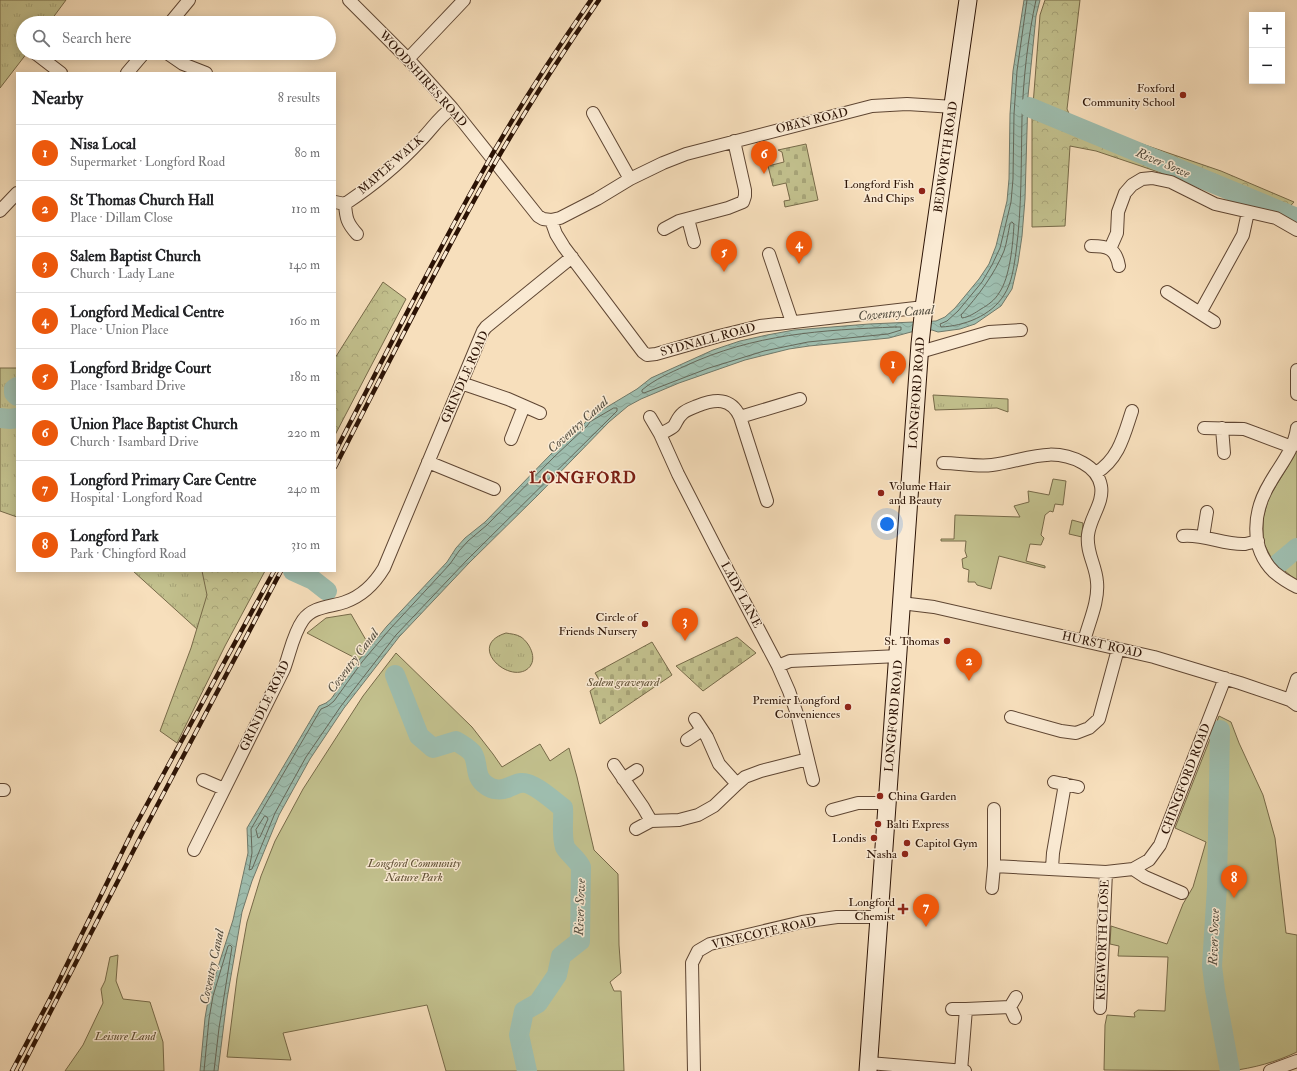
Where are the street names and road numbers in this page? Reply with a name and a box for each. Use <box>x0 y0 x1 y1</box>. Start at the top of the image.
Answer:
street label: WOODSHIRES ROAD <box>375 27 470 130</box>
street label: BEDWORTH ROAD <box>931 100 961 214</box>
street label: OBAN ROAD <box>774 105 850 137</box>
street label: MAPLE WALK <box>355 132 427 198</box>
street label: SYDNALL ROAD <box>659 320 757 360</box>
street label: GRINDLE ROAD <box>438 328 492 425</box>
street label: LONGFORD ROAD <box>906 336 928 450</box>
street label: LADY LANE <box>717 559 765 631</box>
street label: HURST ROAD <box>1060 628 1144 662</box>
street label: GRINDLE ROAD <box>237 658 294 754</box>
street label: LONGFORD ROAD <box>882 659 906 773</box>
street label: CHINGFORD ROAD <box>1158 721 1214 837</box>
street label: KEGWORTH CLOSE <box>1093 879 1113 1001</box>
street label: VINECOTE ROAD <box>710 914 818 952</box>

